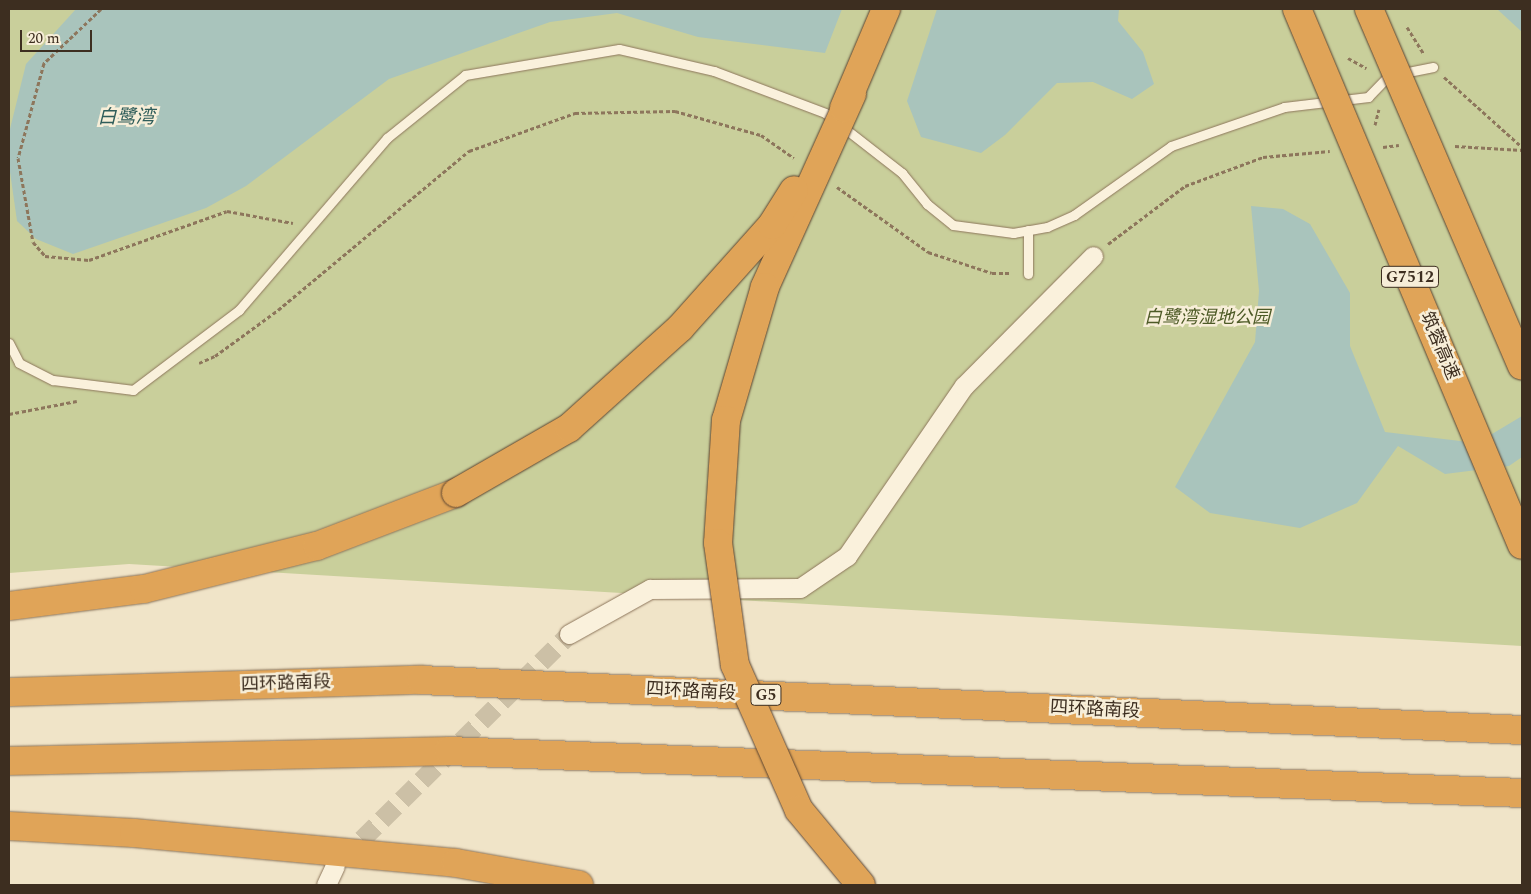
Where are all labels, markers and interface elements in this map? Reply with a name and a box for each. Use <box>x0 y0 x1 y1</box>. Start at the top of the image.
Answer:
scale bar <box>22 20 95 52</box>
text: 20 m <box>28 27 60 50</box>
water label: 白鹭湾 <box>98 107 154 129</box>
road number: G7512 <box>1380 264 1440 290</box>
park label: 白鹭湾湿地公园 <box>1144 307 1270 329</box>
street label: 筑蓉高速 <box>1415 309 1463 383</box>
street label: 四环路南段 <box>241 672 331 696</box>
street label: 四环路南段 <box>645 679 737 705</box>
road number: G5 <box>750 682 782 708</box>
street label: 四环路南段 <box>1049 697 1141 723</box>

